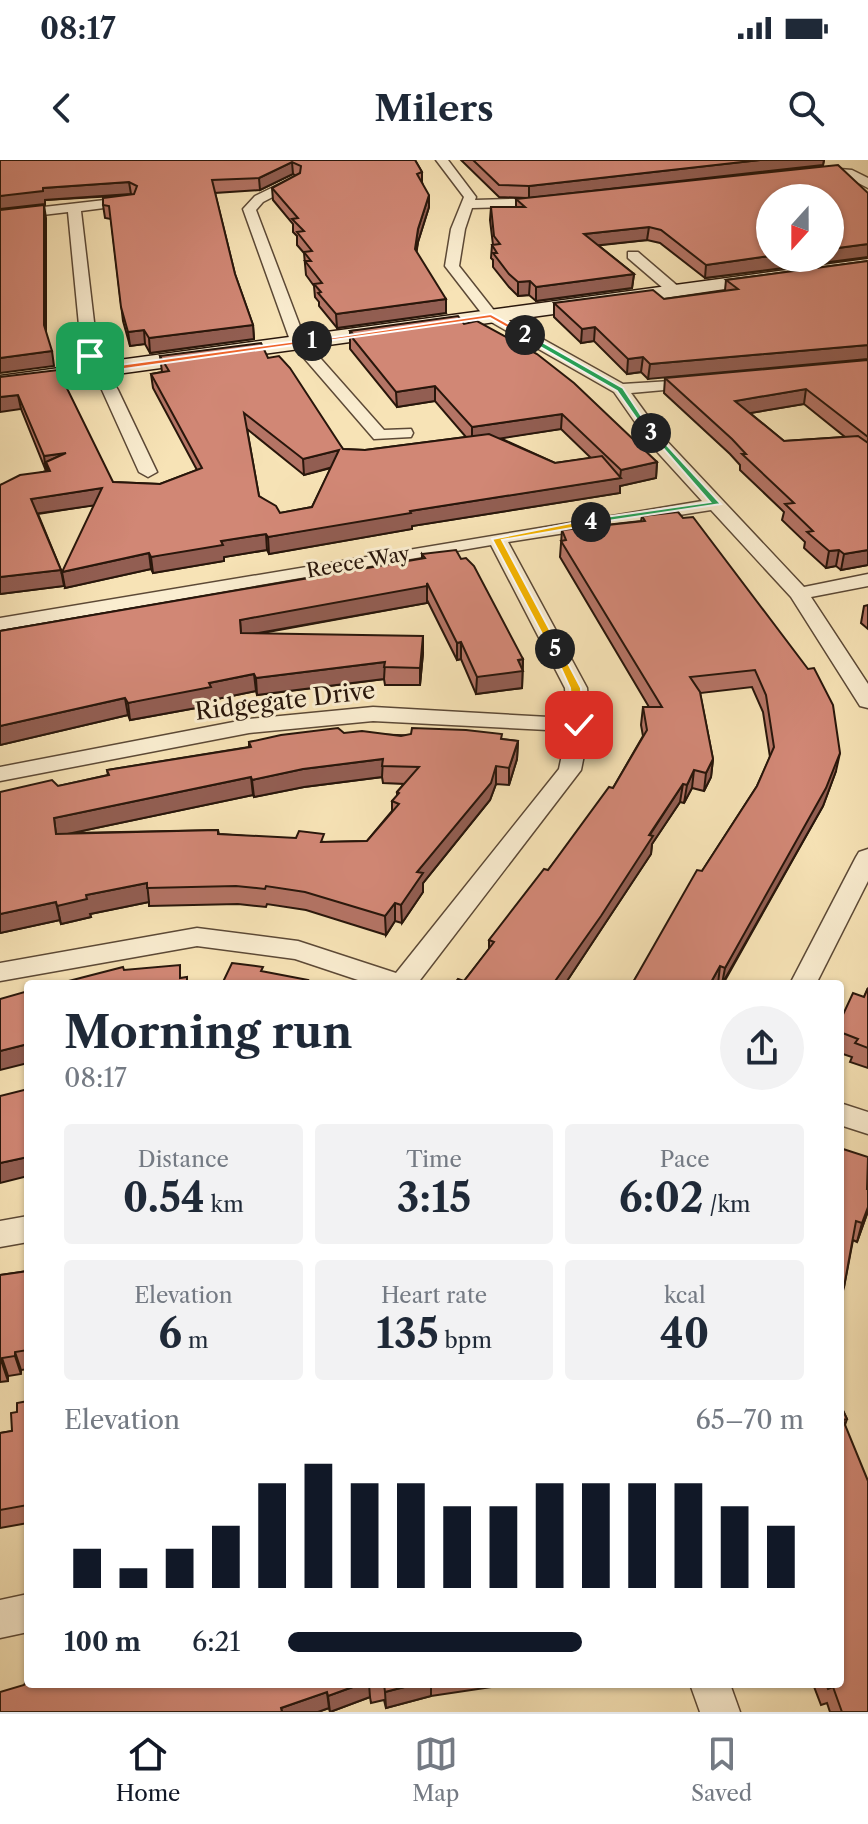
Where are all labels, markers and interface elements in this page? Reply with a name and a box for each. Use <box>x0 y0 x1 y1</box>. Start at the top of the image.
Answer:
text: 08:17 <box>40 10 116 47</box>
icon: back <box>40 86 84 130</box>
text: Milers <box>374 86 494 130</box>
icon: search <box>784 86 828 130</box>
north arrow <box>756 184 844 272</box>
map controls <box>756 184 844 272</box>
pin: 2 <box>505 315 545 355</box>
pin: 1 <box>292 321 332 361</box>
text: 2 <box>519 321 532 348</box>
pin <box>56 322 124 390</box>
text: 1 <box>307 327 317 354</box>
icon: arrive <box>68 334 112 378</box>
pin: 3 <box>631 413 671 453</box>
text: 3 <box>645 419 657 446</box>
pin: 4 <box>571 502 611 542</box>
text: 4 <box>584 508 598 535</box>
street label: Reece Way <box>304 541 412 583</box>
pin: 5 <box>535 629 575 669</box>
text: 5 <box>549 635 561 662</box>
street label: Ridgegate Drive <box>193 675 377 726</box>
pin <box>545 691 613 759</box>
icon: check <box>557 703 601 747</box>
text: Morning run <box>64 1005 353 1059</box>
button: share <box>720 1006 804 1090</box>
text: 08:17 <box>64 1062 127 1094</box>
text: Distance <box>138 1146 229 1173</box>
text: Time <box>406 1146 462 1173</box>
text: Pace <box>660 1146 710 1173</box>
text: 0.54 <box>123 1173 205 1222</box>
text: 3:15 <box>397 1173 471 1222</box>
text: 6:02 <box>619 1173 704 1222</box>
text: km <box>205 1191 244 1218</box>
text: /km <box>704 1191 751 1218</box>
text: Elevation <box>134 1282 232 1309</box>
text: Heart rate <box>381 1282 487 1309</box>
text: kcal <box>664 1282 705 1309</box>
text: 6 <box>158 1309 182 1358</box>
text: 135 <box>376 1309 439 1358</box>
text: 40 <box>660 1309 709 1358</box>
text: m <box>182 1327 208 1354</box>
text: bpm <box>439 1327 492 1354</box>
text: Elevation <box>64 1404 180 1436</box>
text: 65–70 m <box>695 1404 804 1436</box>
text: 100 m <box>64 1626 141 1658</box>
text: 6:21 <box>192 1626 240 1658</box>
tab: Home <box>116 1732 180 1807</box>
tab: Map <box>412 1732 459 1807</box>
tab: Saved <box>691 1732 752 1807</box>

